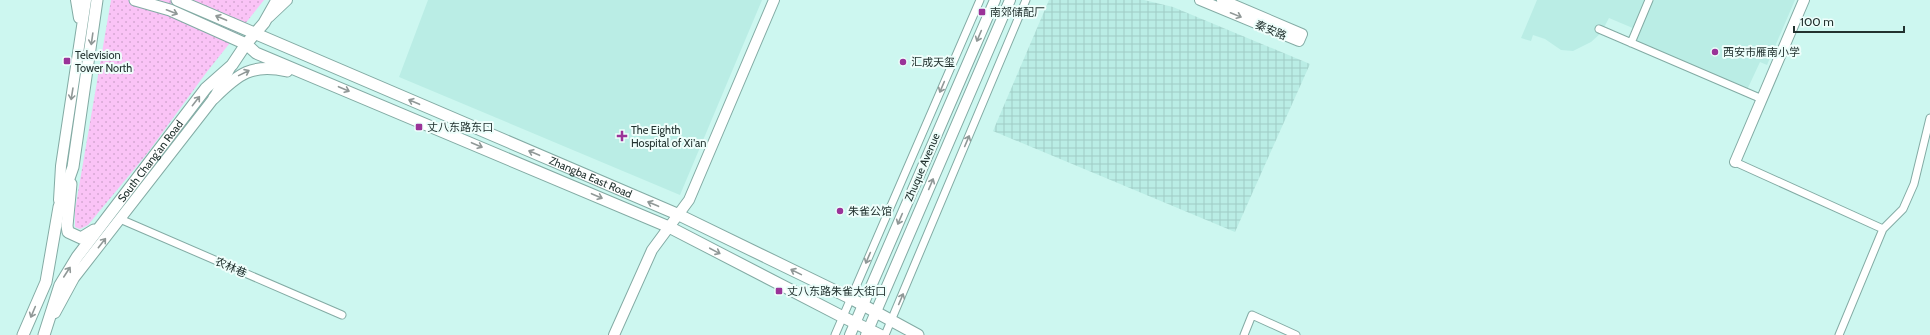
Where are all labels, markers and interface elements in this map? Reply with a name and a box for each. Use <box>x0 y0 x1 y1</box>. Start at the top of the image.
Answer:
place label: 南郊储配厂 <box>990 5 1045 19</box>
marker: 南郊储配厂 <box>977 7 987 17</box>
one-way arrow <box>166 8 178 16</box>
scale bar <box>1794 8 1904 34</box>
one-way arrow <box>1229 12 1241 19</box>
one-way arrow <box>215 14 227 21</box>
text: 100 m <box>1800 14 1834 29</box>
street label: 秦安路 <box>1253 17 1289 43</box>
one-way arrow <box>975 29 982 41</box>
one-way arrow <box>88 32 96 45</box>
place label: 西安市雁南小学 <box>1723 45 1800 59</box>
marker: 西安市雁南小学 <box>1710 47 1720 57</box>
place label: Television Tower North <box>75 48 132 75</box>
place label: 汇成天玺 <box>911 55 955 69</box>
marker: Television Tower North <box>62 56 72 66</box>
marker: 汇成天玺 <box>898 57 908 67</box>
one-way arrow <box>238 69 250 76</box>
one-way arrow <box>938 81 945 93</box>
one-way arrow <box>338 86 350 94</box>
one-way arrow <box>67 87 75 100</box>
one-way arrow <box>191 96 200 107</box>
one-way arrow <box>409 98 421 105</box>
street label: South Chang'an Road <box>114 117 186 205</box>
place label: 丈八东路东口 <box>427 120 493 134</box>
marker: 丈八东路东口 <box>414 122 424 132</box>
place label: The Eighth Hospital of Xi'an <box>631 123 706 150</box>
marker: The Eighth Hospital of Xi'an <box>616 130 628 142</box>
street label: Zhuque Avenue <box>901 130 943 203</box>
one-way arrow <box>964 135 972 147</box>
one-way arrow <box>471 142 483 150</box>
one-way arrow <box>528 149 540 156</box>
street label: Zhangba East Road <box>547 153 634 201</box>
one-way arrow <box>928 178 936 190</box>
one-way arrow <box>590 193 602 200</box>
one-way arrow <box>648 200 660 208</box>
place label: 朱雀公馆 <box>848 204 892 218</box>
marker: 朱雀公馆 <box>835 206 845 216</box>
one-way arrow <box>896 213 903 225</box>
one-way arrow <box>98 237 106 248</box>
one-way arrow <box>709 247 721 255</box>
one-way arrow <box>864 251 871 263</box>
street label: 农林巷 <box>213 254 249 280</box>
one-way arrow <box>63 267 71 278</box>
one-way arrow <box>791 268 803 275</box>
place label: 丈八东路朱雀大街口 <box>787 284 886 298</box>
marker: 丈八东路朱雀大街口 <box>774 286 784 296</box>
one-way arrow <box>898 294 905 306</box>
one-way arrow <box>29 305 37 317</box>

